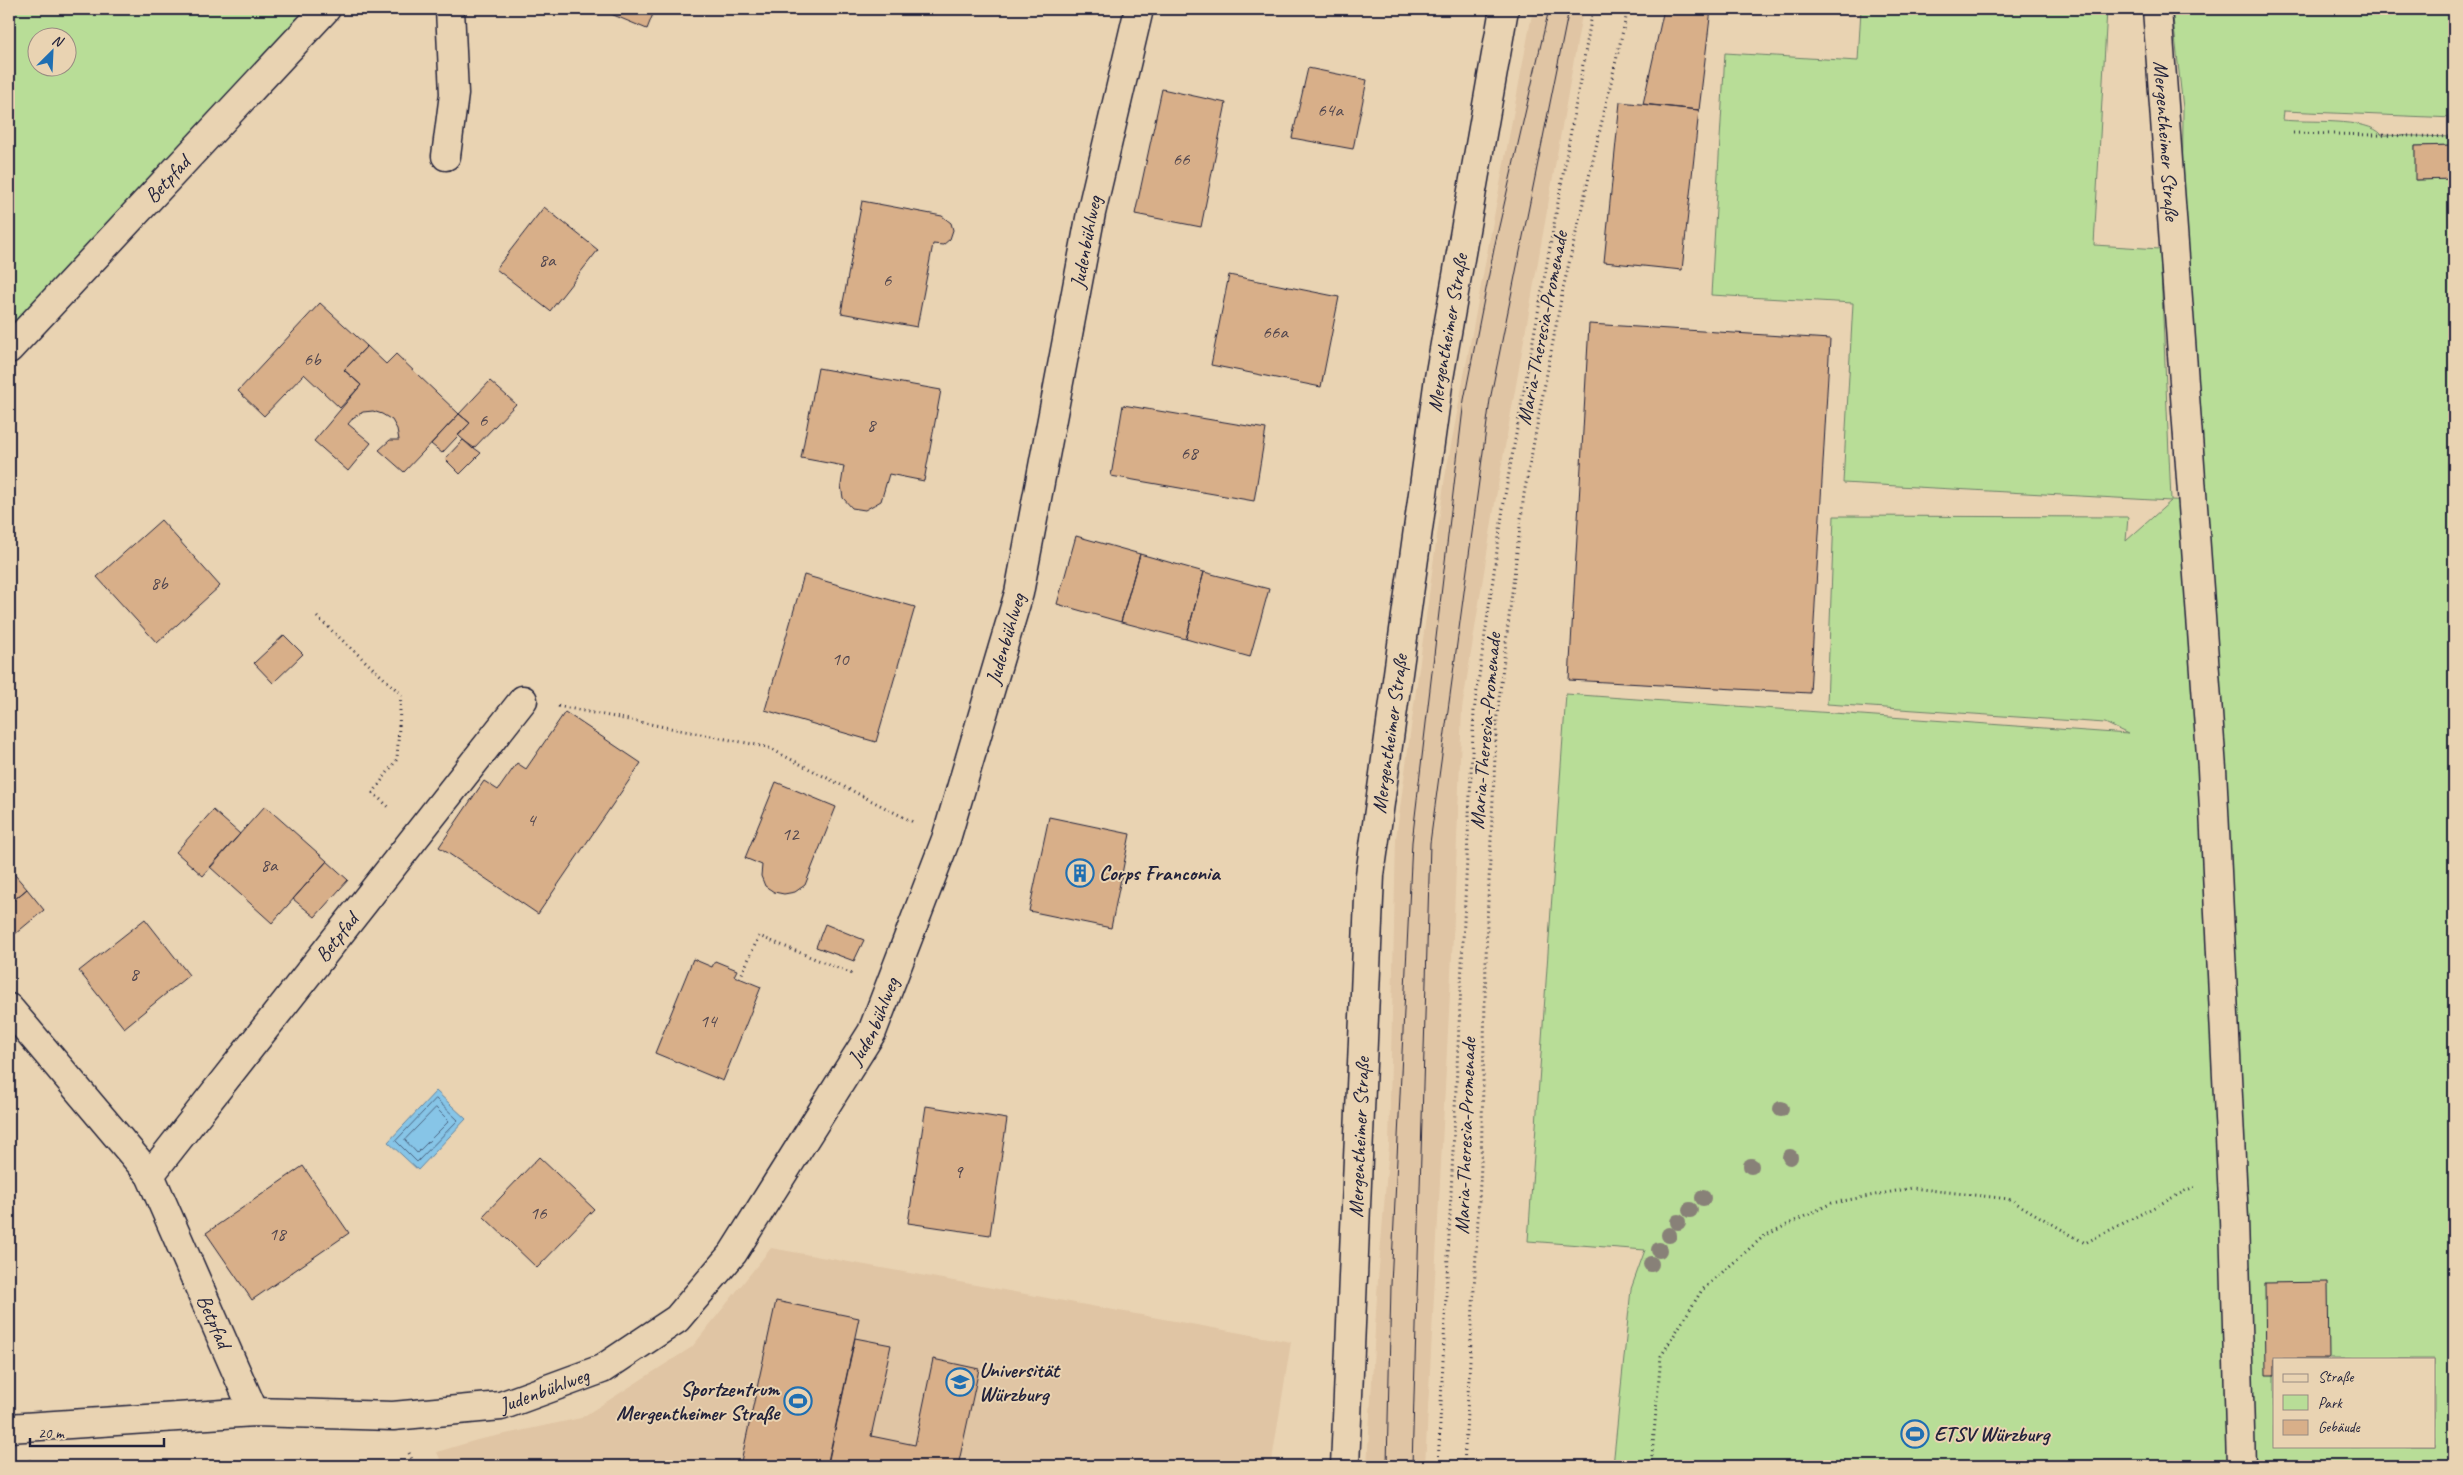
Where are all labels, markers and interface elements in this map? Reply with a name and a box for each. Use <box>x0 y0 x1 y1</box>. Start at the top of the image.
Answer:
north arrow <box>28 28 78 78</box>
text: N <box>50 31 67 51</box>
street label: Mergentheimer Straße <box>2148 60 2185 224</box>
house number: 64a <box>1317 98 1344 122</box>
street label: Betpfad <box>139 147 198 208</box>
house number: 66 <box>1172 147 1191 171</box>
street label: Judenbühlweg <box>1064 192 1108 291</box>
street label: Maria-Theresia-Promenade <box>1510 227 1574 427</box>
house number: 8a <box>539 248 557 272</box>
street label: Mergentheimer Straße <box>1421 250 1474 414</box>
house number: 6 <box>883 268 893 292</box>
house number: 66a <box>1262 320 1289 344</box>
house number: 6b <box>304 347 322 371</box>
house number: 6 <box>479 408 489 432</box>
house number: 8 <box>867 413 878 437</box>
house number: 68 <box>1180 441 1200 465</box>
house number: 8b <box>151 571 169 595</box>
street label: Judenbühlweg <box>979 589 1032 688</box>
street label: Maria-Theresia-Promenade <box>1463 630 1507 830</box>
house number: 10 <box>831 647 850 671</box>
street label: Mergentheimer Straße <box>1366 651 1414 815</box>
house number: 4 <box>527 808 538 832</box>
house number: 12 <box>781 822 800 846</box>
house number: 8a <box>261 853 279 877</box>
building icon: Corps Franconia <box>1065 858 1095 888</box>
place label: Corps Franconia <box>1099 860 1221 886</box>
street label: Betpfad <box>309 905 366 967</box>
house number: 8 <box>130 962 141 986</box>
street label: Judenbühlweg <box>841 972 905 1070</box>
house number: 14 <box>699 1009 719 1033</box>
street label: Maria-Theresia-Promenade <box>1449 1035 1482 1235</box>
street label: Mergentheimer Straße <box>1343 1054 1375 1218</box>
house number: 9 <box>954 1160 964 1184</box>
house number: 16 <box>529 1201 548 1225</box>
house number: 18 <box>268 1222 288 1246</box>
street label: Betpfad <box>191 1290 239 1355</box>
place label: Universität Würzburg <box>979 1357 1061 1407</box>
legend <box>2273 1358 2436 1448</box>
street label: Judenbühlweg <box>495 1361 594 1419</box>
school or university icon: Universität Würzburg <box>945 1367 975 1397</box>
text: Straße <box>2318 1368 2354 1387</box>
place label: Sportzentrum Mergentheimer Straße <box>616 1376 781 1426</box>
sports icon: Sportzentrum Mergentheimer Straße <box>783 1386 813 1416</box>
text: Park <box>2318 1394 2343 1413</box>
scale bar <box>30 1415 164 1447</box>
text: Gebäude <box>2318 1418 2361 1437</box>
sports icon: ETSV Würzburg <box>1900 1419 1930 1449</box>
place label: ETSV Würzburg <box>1934 1421 2051 1447</box>
text: 20 m <box>38 1424 65 1443</box>

